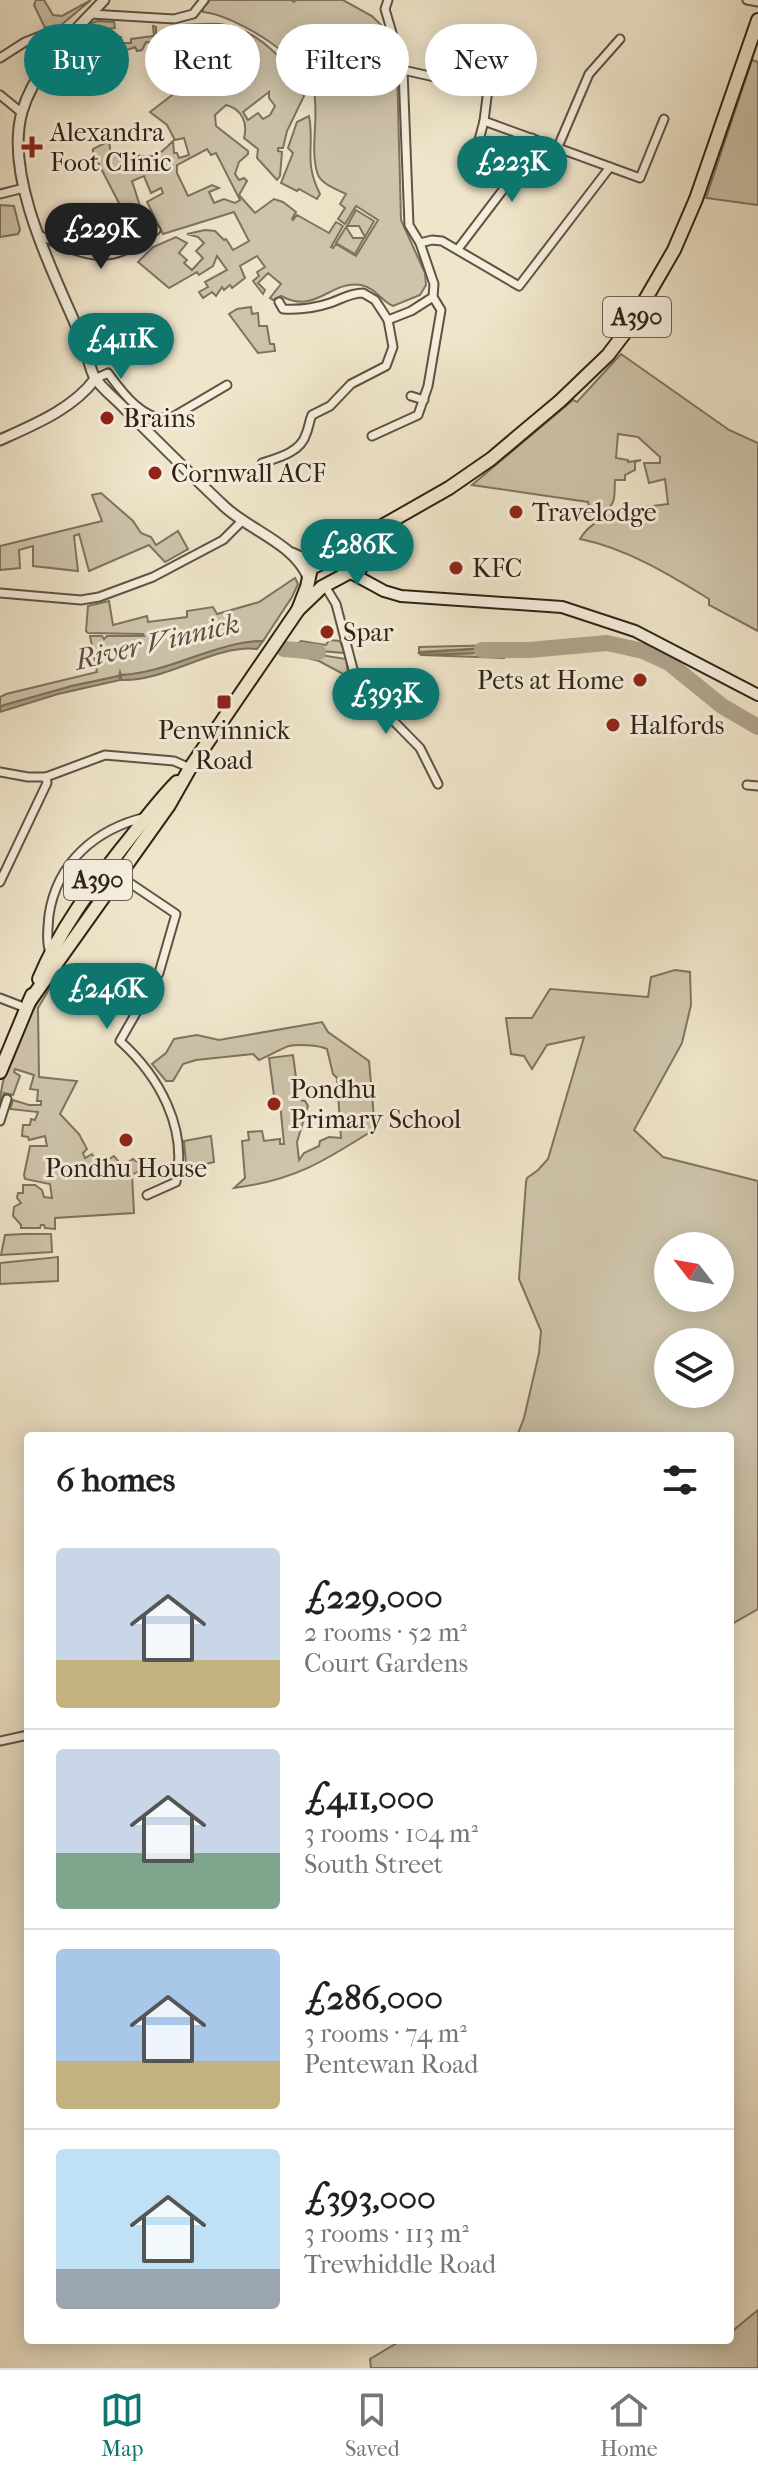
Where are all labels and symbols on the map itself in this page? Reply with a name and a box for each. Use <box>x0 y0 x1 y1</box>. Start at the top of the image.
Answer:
place label: Alexandra Foot Clinic <box>49 117 171 178</box>
marker: Alexandra Foot Clinic <box>21 136 43 158</box>
pin: £223K <box>456 136 568 204</box>
pin: £229K <box>45 203 157 271</box>
road number: A390 <box>603 297 671 337</box>
pin: £411K <box>65 313 177 381</box>
place label: Brains <box>123 403 195 434</box>
marker: Brains <box>98 409 116 427</box>
place label: Cornwall ACF <box>171 458 326 489</box>
marker: Cornwall ACF <box>146 464 164 482</box>
place label: Travelodge <box>532 497 657 528</box>
marker: Travelodge <box>507 503 525 521</box>
pin: £286K <box>301 519 413 587</box>
place label: KFC <box>472 553 522 584</box>
marker: KFC <box>447 559 465 577</box>
water label: River Vinnick <box>70 607 243 677</box>
place label: Spar <box>343 617 394 648</box>
marker: Spar <box>318 623 336 641</box>
place label: Pets at Home <box>477 665 624 696</box>
pin: £393K <box>330 668 442 736</box>
marker: Pets at Home <box>631 671 649 689</box>
marker: Penwinnick Road <box>215 693 233 711</box>
place label: Halfords <box>629 710 724 741</box>
place label: Penwinnick Road <box>158 715 291 776</box>
marker: Halfords <box>604 716 622 734</box>
road number: A390 <box>64 860 132 900</box>
pin: £246K <box>51 963 163 1031</box>
place label: Pondhu Primary School <box>290 1074 461 1135</box>
marker: Pondhu Primary School <box>265 1095 283 1113</box>
marker: Pondhu House <box>117 1131 135 1149</box>
place label: Pondhu House <box>45 1153 207 1184</box>
north arrow <box>654 1232 734 1312</box>

